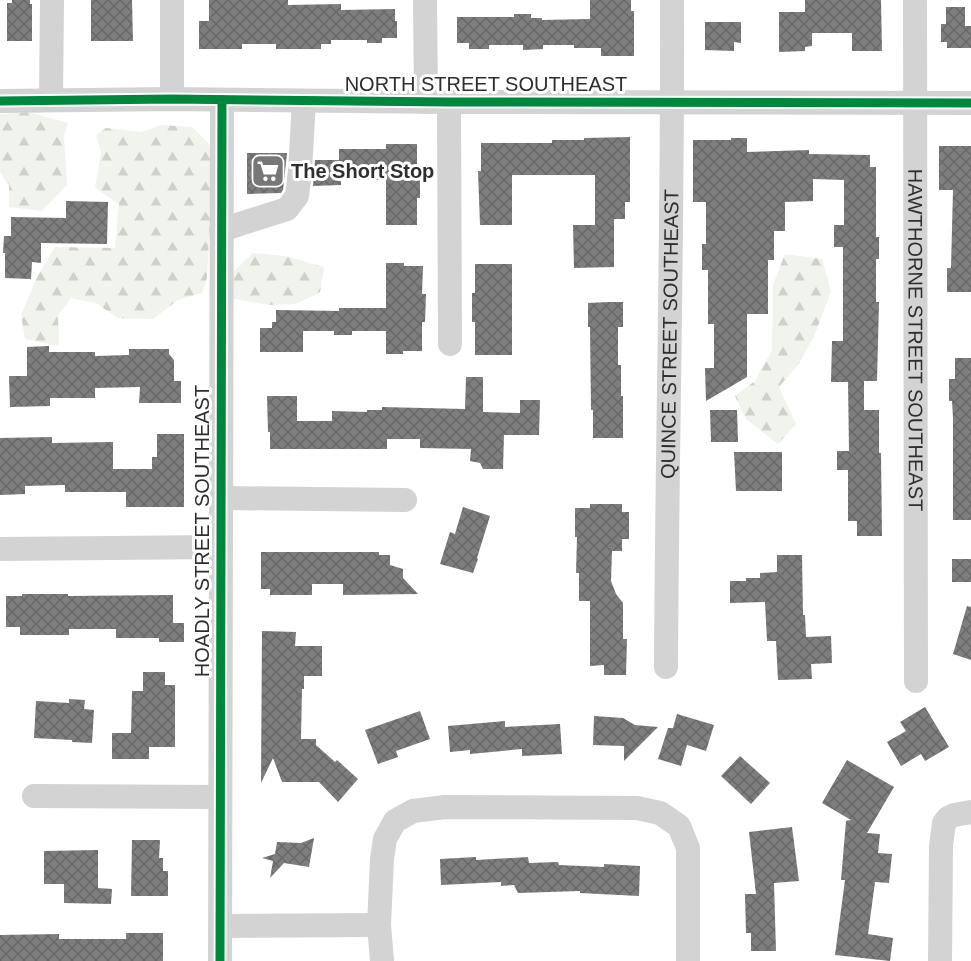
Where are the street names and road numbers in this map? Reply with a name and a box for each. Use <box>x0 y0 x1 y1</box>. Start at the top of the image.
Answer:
street label: NORTH STREET SOUTHEAST <box>345 73 627 95</box>
street label: HAWTHORNE STREET SOUTHEAST <box>904 169 927 511</box>
street label: QUINCE STREET SOUTHEAST <box>657 189 682 479</box>
street label: HOADLY STREET SOUTHEAST <box>191 385 213 677</box>

